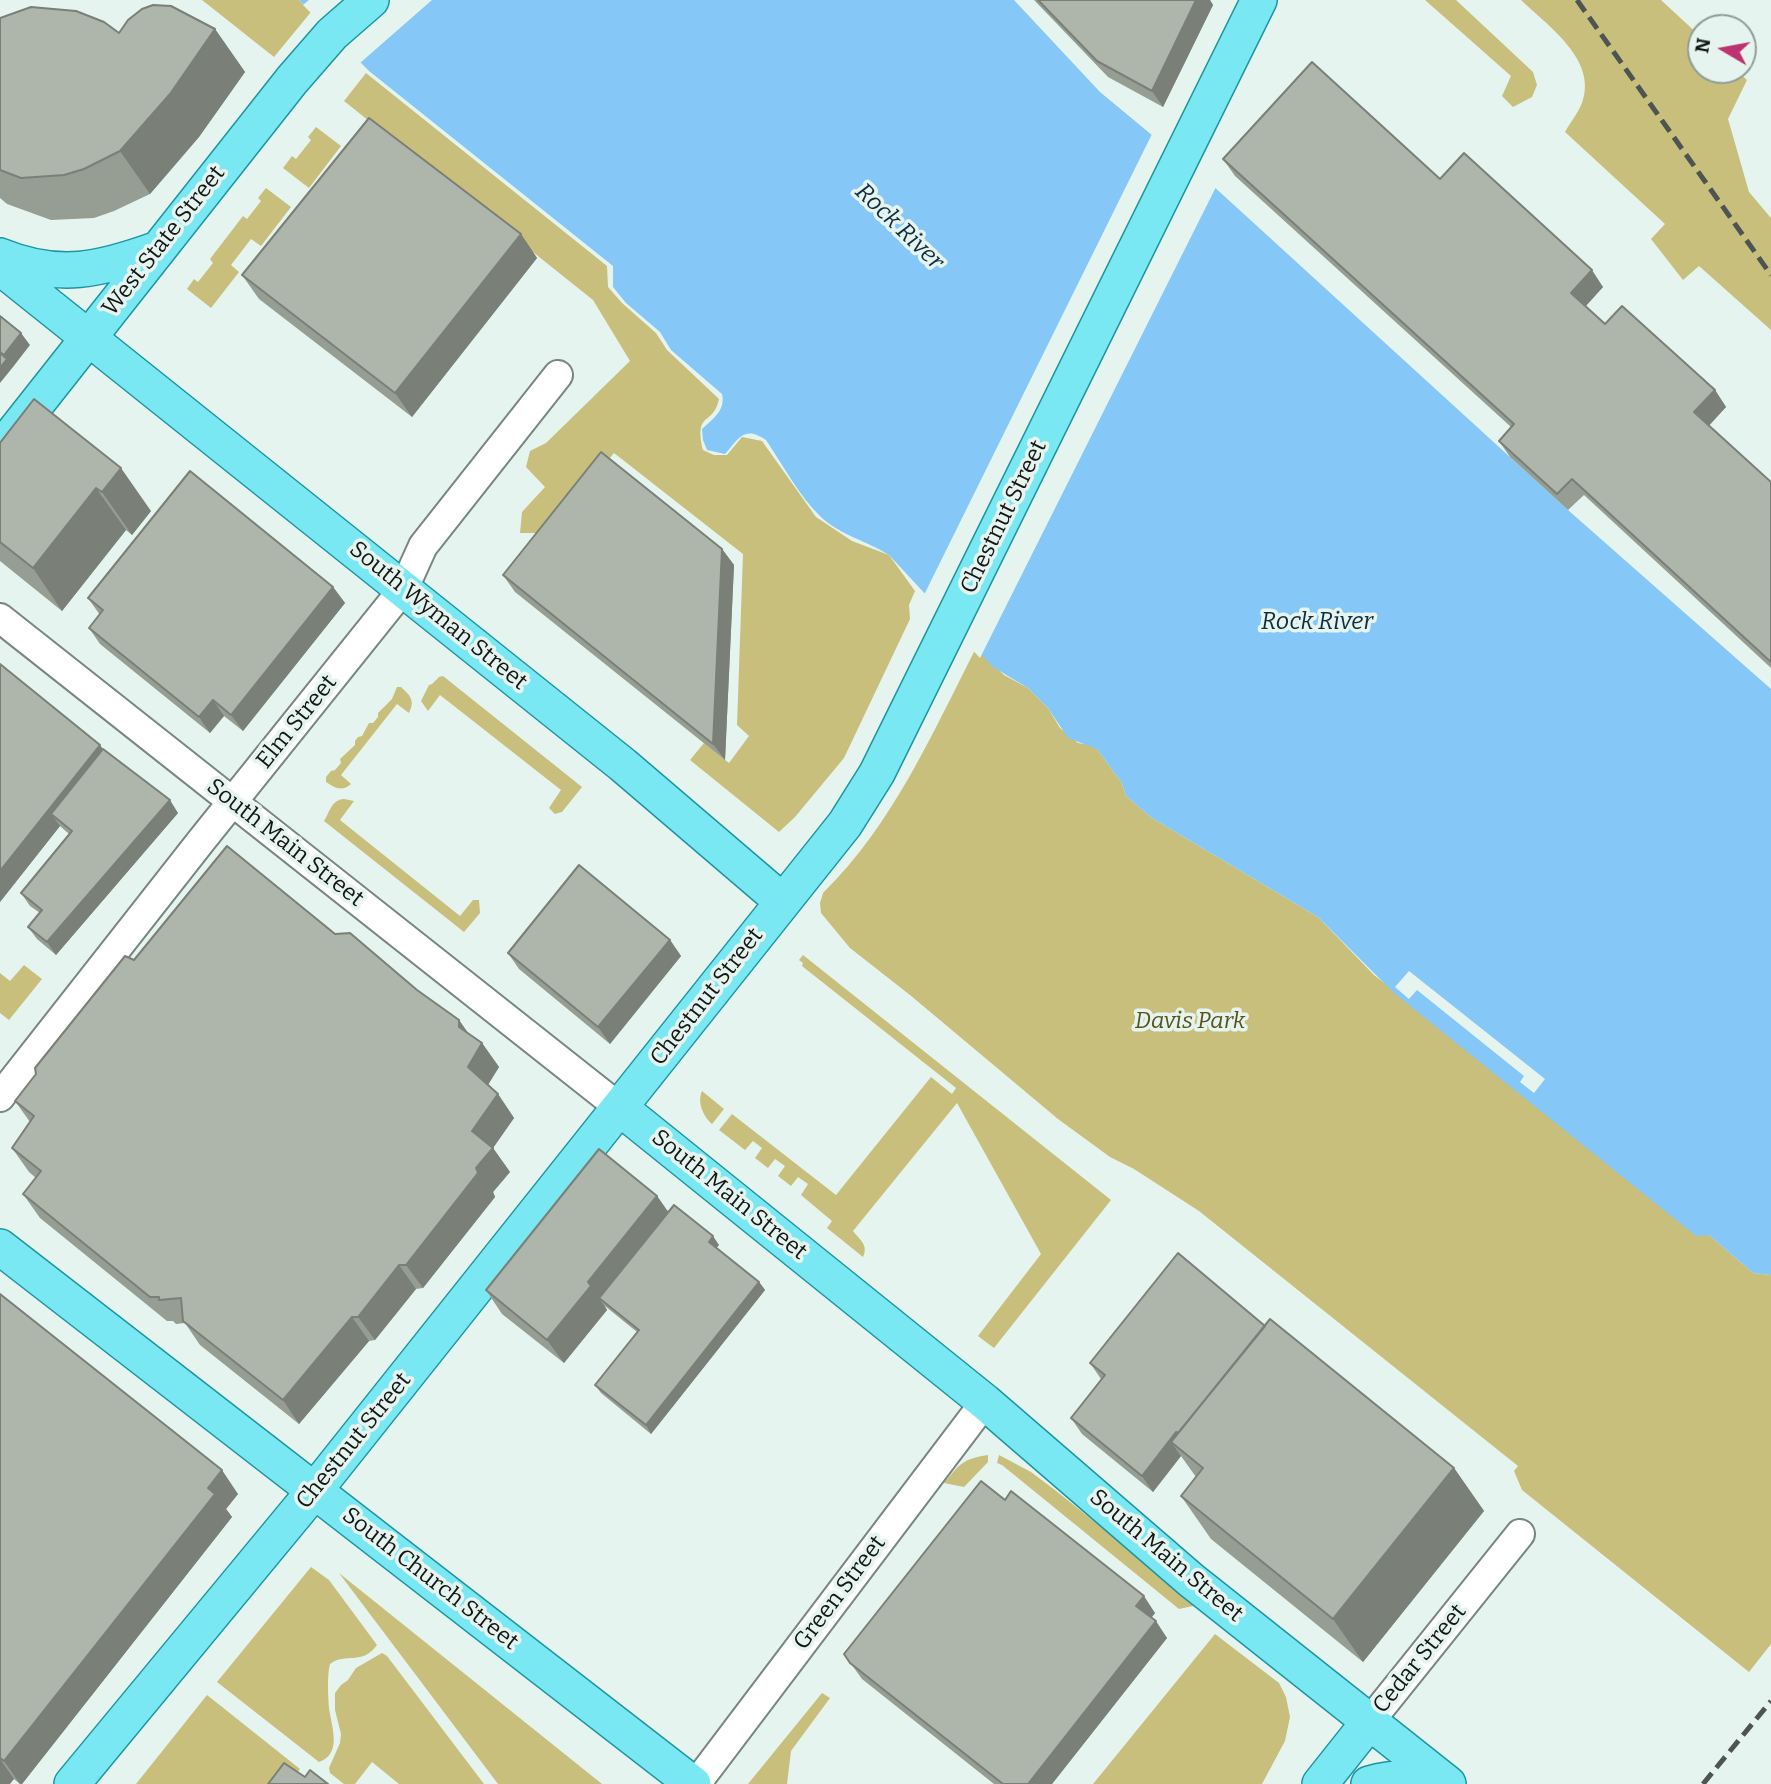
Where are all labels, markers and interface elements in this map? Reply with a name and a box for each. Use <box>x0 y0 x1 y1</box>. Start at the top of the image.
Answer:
north arrow <box>1687 14 1757 84</box>
text: N <box>1690 36 1715 55</box>
street label: West State Street <box>97 161 231 321</box>
water label: Rock River <box>849 178 949 276</box>
street label: Chestnut Street <box>955 436 1053 598</box>
street label: South Wyman Street <box>344 536 532 696</box>
water label: Rock River <box>1261 608 1373 636</box>
street label: Elm Street <box>251 670 343 774</box>
street label: South Main Street <box>201 773 369 913</box>
street label: Chestnut Street <box>645 923 769 1071</box>
park label: Davis Park <box>1135 1008 1245 1036</box>
street label: South Main Street <box>646 1124 812 1266</box>
street label: Chestnut Street <box>291 1367 417 1515</box>
street label: South Main Street <box>1084 1484 1248 1628</box>
street label: South Church Street <box>337 1502 523 1656</box>
street label: Green Street <box>788 1530 892 1656</box>
street label: Cedar Street <box>1368 1599 1472 1719</box>

